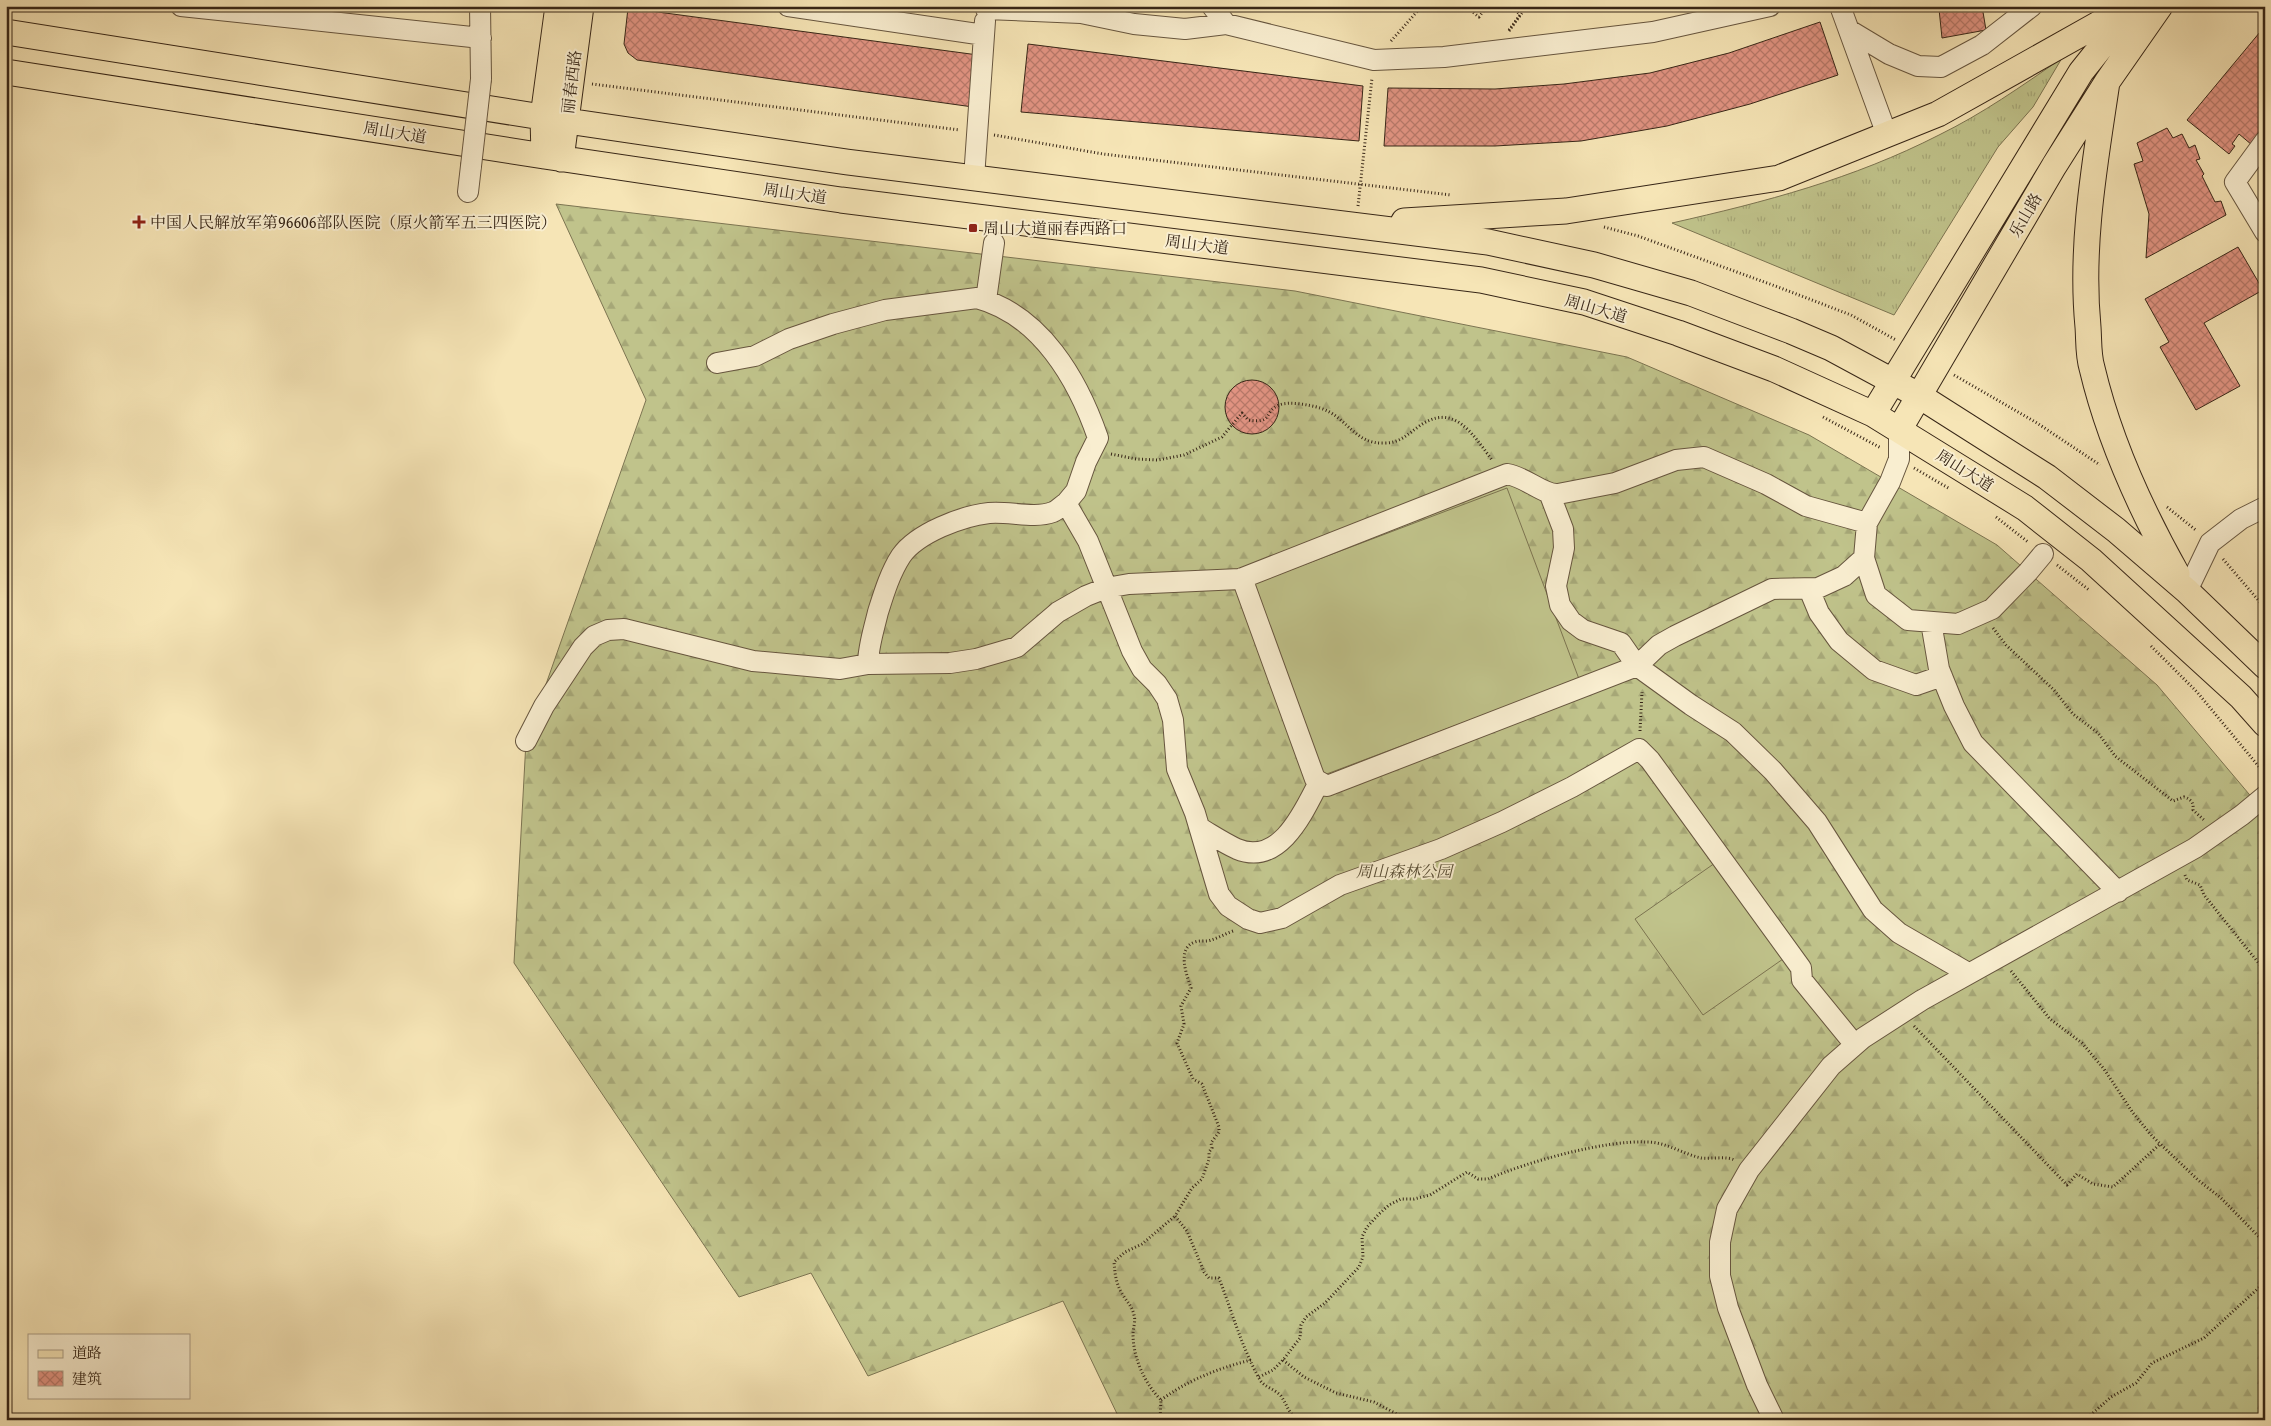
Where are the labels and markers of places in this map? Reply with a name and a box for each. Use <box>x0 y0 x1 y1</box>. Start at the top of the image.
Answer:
place label: 中国人民解放军第96606部队医院（原火箭军五三四医院） <box>150 210 557 234</box>
marker: 中国人民解放军第96606部队医院（原火箭军五三四医院） <box>132 215 146 229</box>
place label: 周山大道丽春西路口 <box>983 216 1127 240</box>
marker: 周山大道丽春西路口 <box>967 222 979 234</box>

